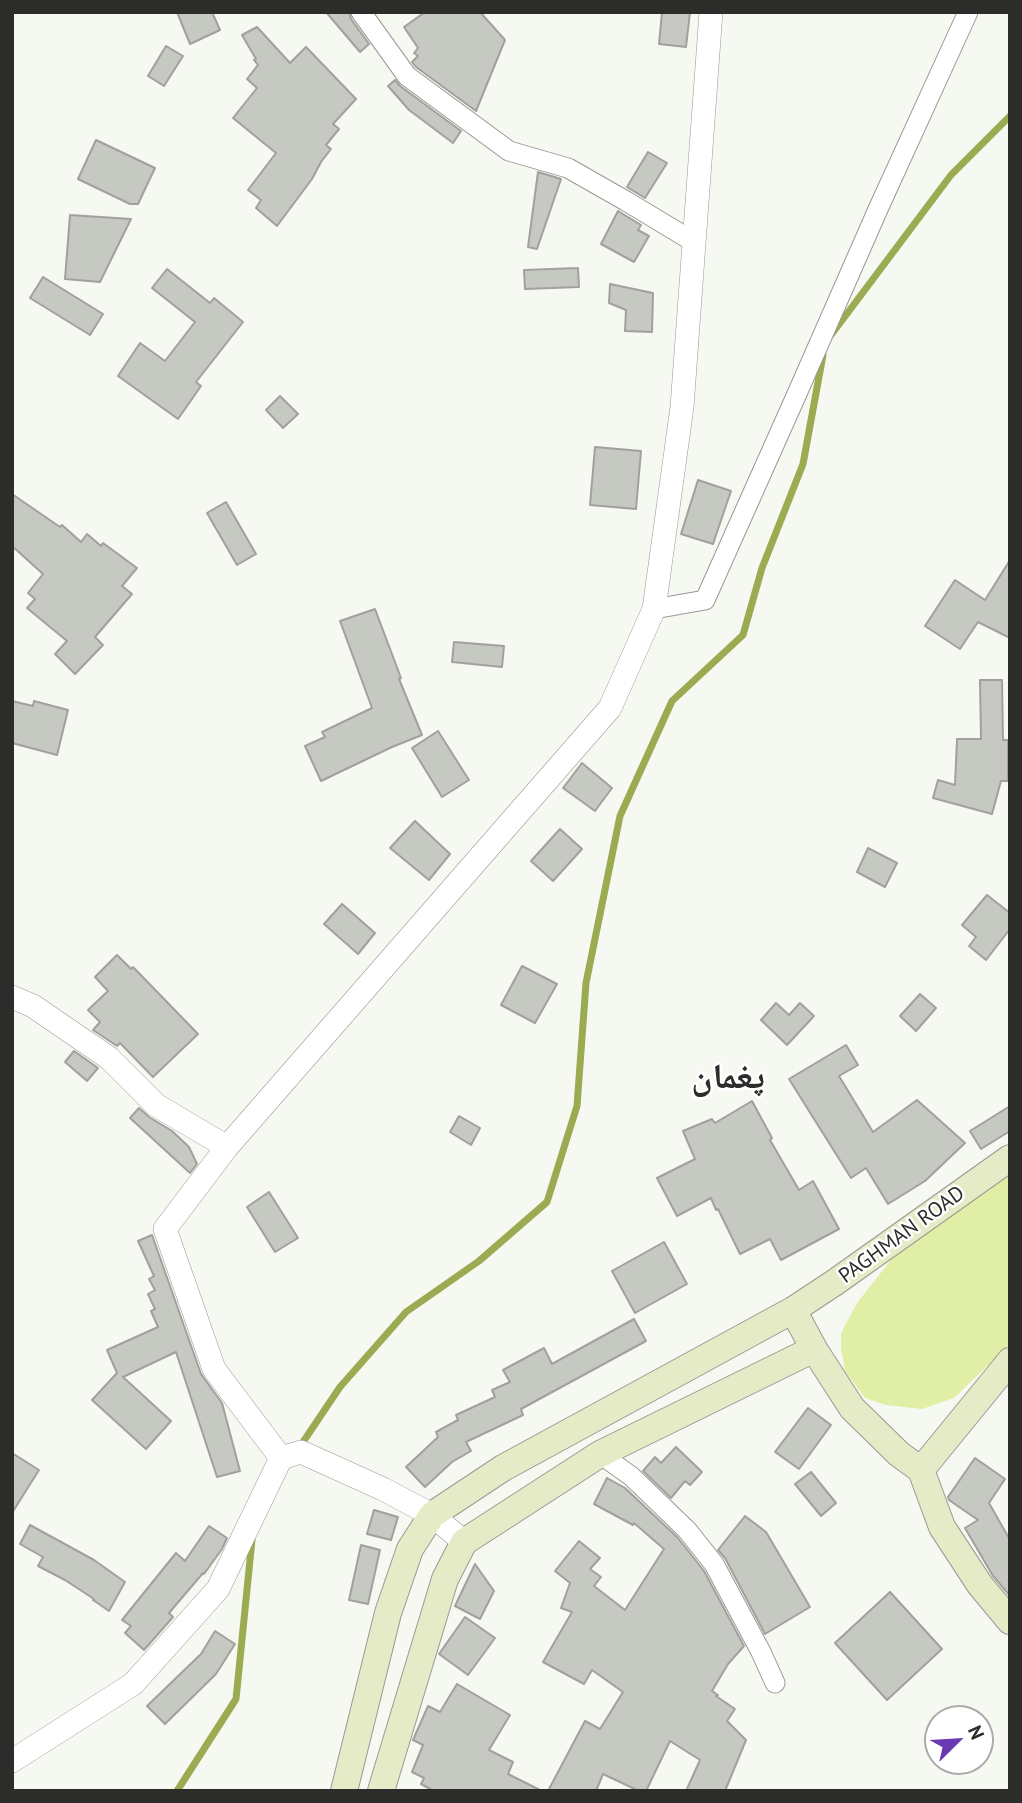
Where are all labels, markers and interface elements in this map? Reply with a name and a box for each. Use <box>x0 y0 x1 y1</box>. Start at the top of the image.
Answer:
district label: پغمان <box>691 1057 765 1099</box>
street label: PAGHMAN ROAD <box>834 1181 970 1289</box>
north arrow <box>924 1705 994 1775</box>
text: N <box>963 1722 990 1743</box>

